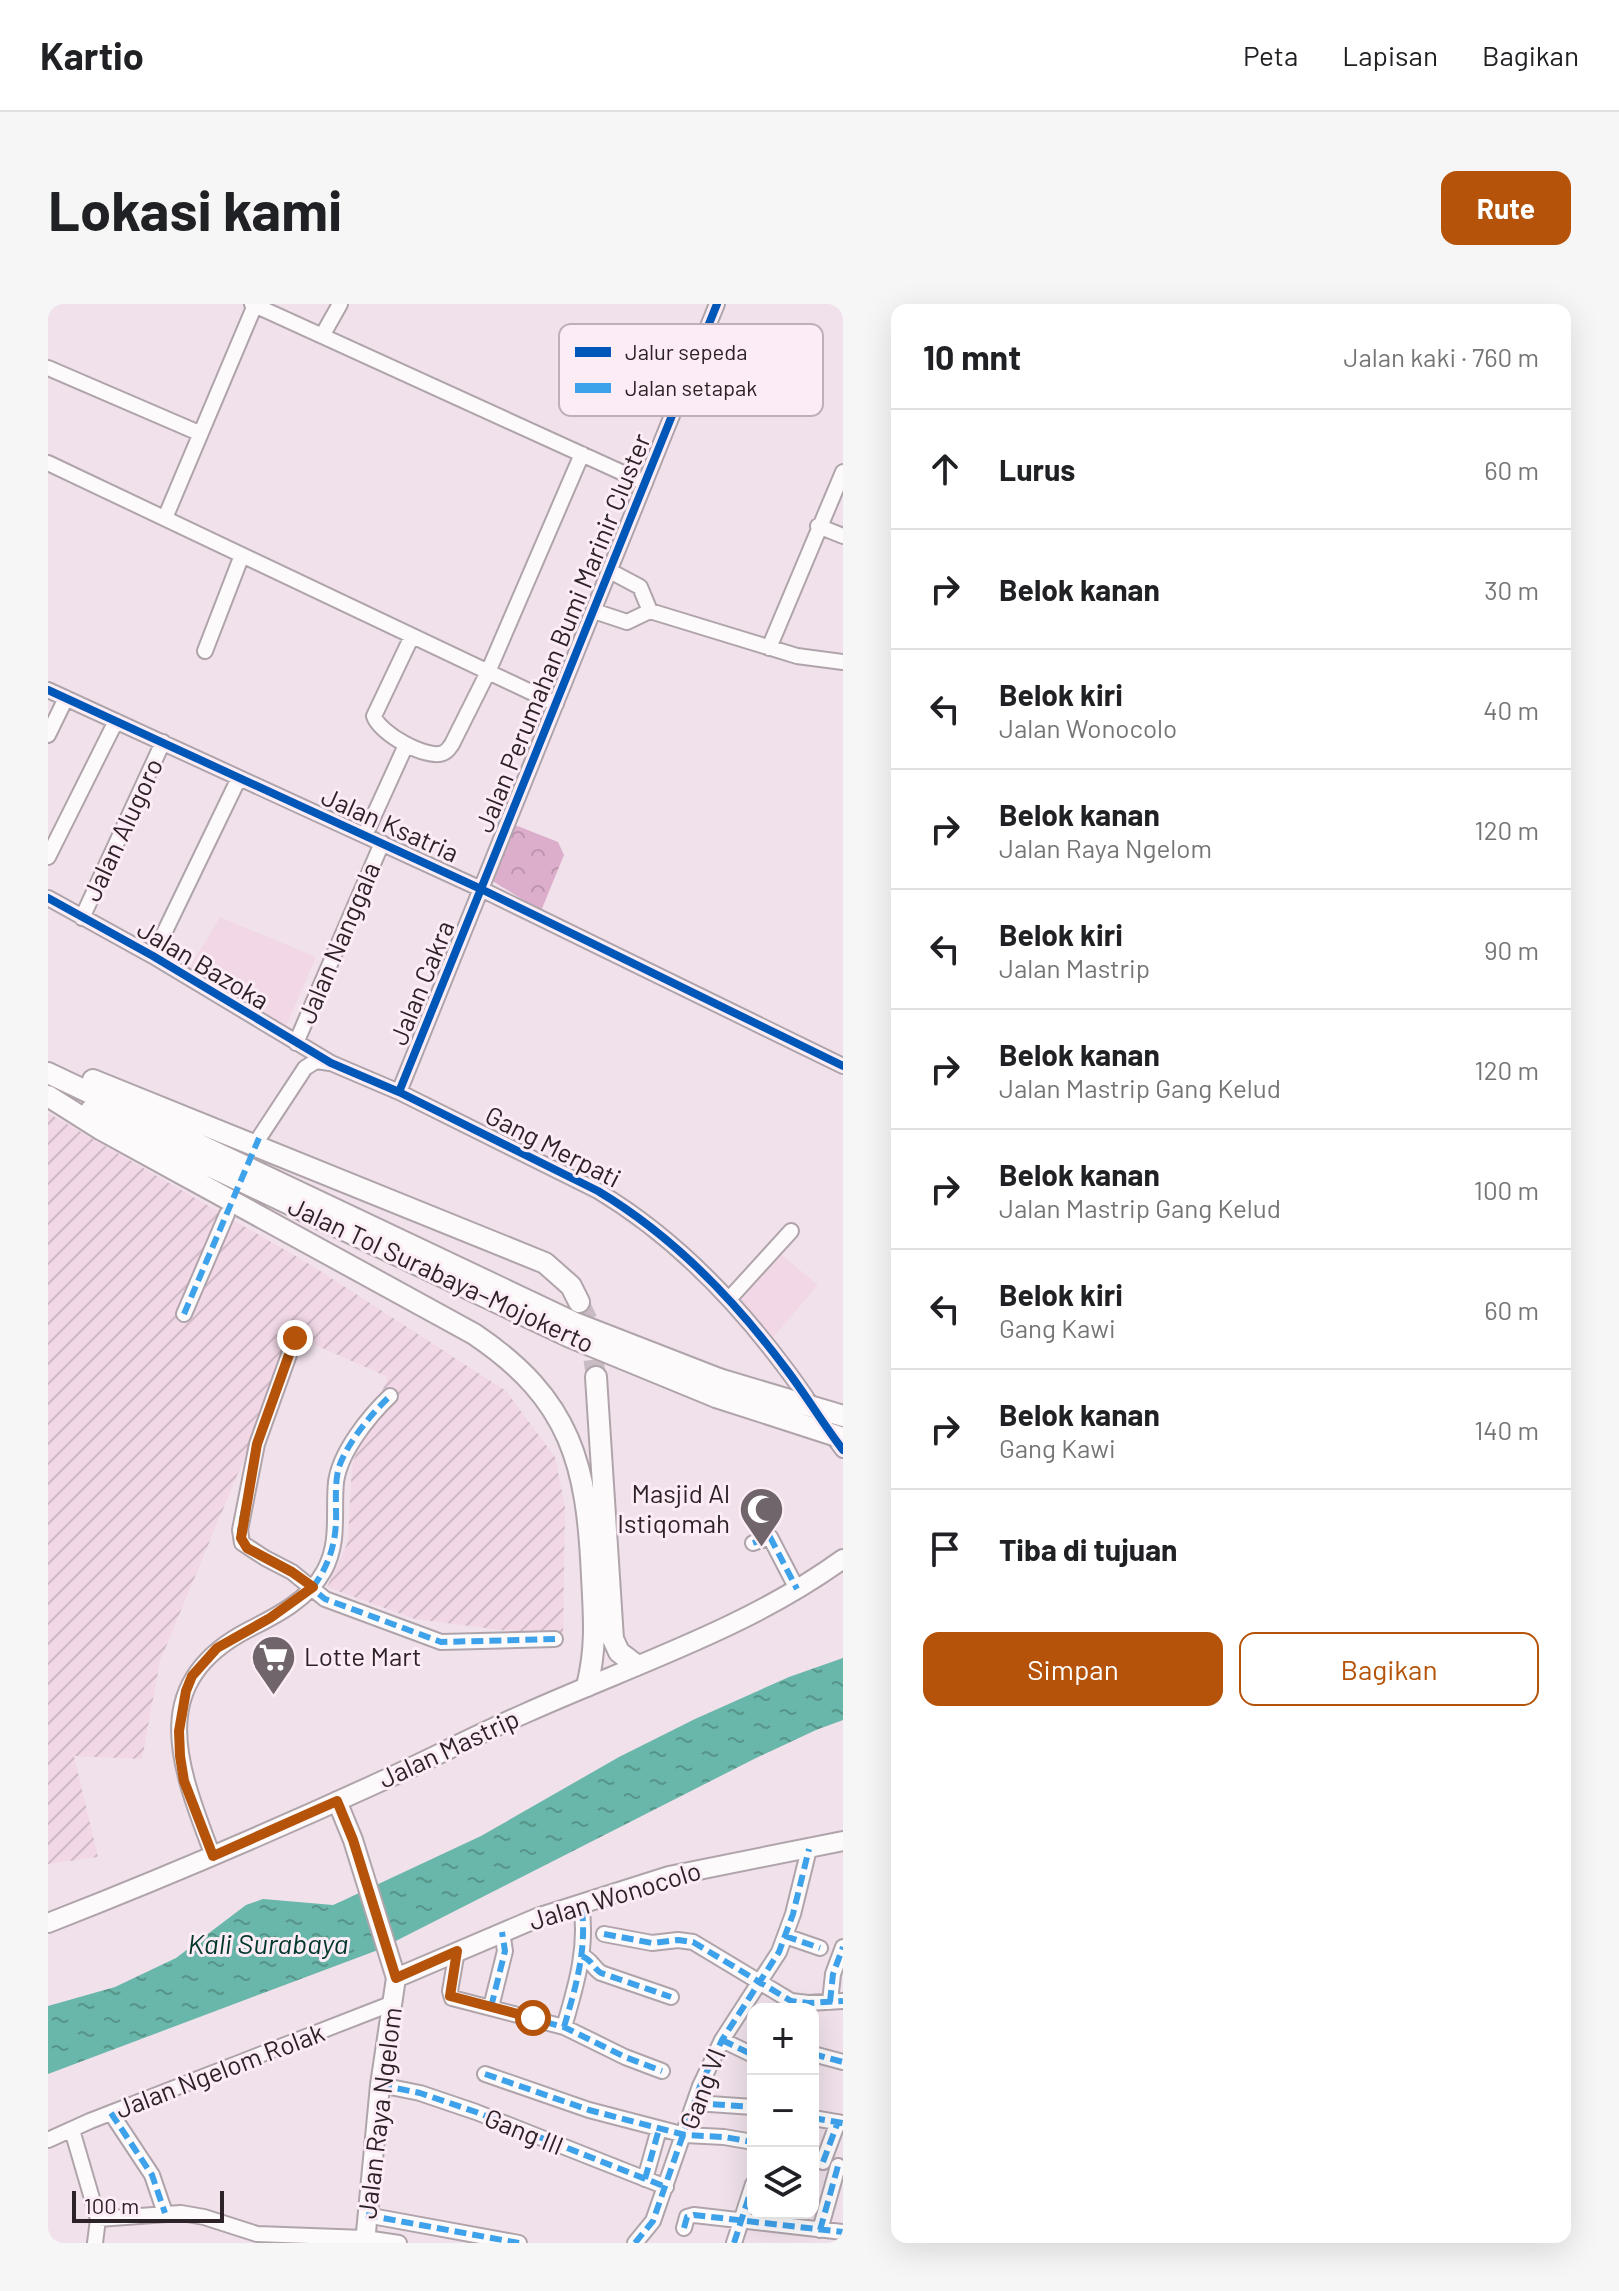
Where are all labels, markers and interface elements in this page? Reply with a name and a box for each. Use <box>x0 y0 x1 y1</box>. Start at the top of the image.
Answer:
text: Kartio <box>40 32 144 78</box>
text: Peta <box>1243 38 1298 72</box>
text: Lapisan <box>1342 38 1438 72</box>
text: Bagikan <box>1482 38 1579 72</box>
button: Rute <box>1441 171 1571 245</box>
text: Lokasi kami <box>48 175 342 242</box>
legend <box>559 324 823 416</box>
text: 10 mnt <box>923 336 1021 377</box>
text: Jalur sepeda <box>625 338 747 364</box>
text: Jalan kaki · 760 m <box>1344 341 1539 372</box>
text: Jalan setapak <box>625 374 757 400</box>
street label: Jalan Perumahan Bumi Marinir Cluster <box>467 428 656 836</box>
icon: ahead <box>923 447 967 491</box>
text: Lurus <box>999 451 1075 487</box>
text: 60 m <box>1484 454 1539 485</box>
icon: right <box>923 567 967 611</box>
text: Belok kanan <box>999 571 1160 607</box>
text: 30 m <box>1484 574 1539 605</box>
text: Belok kiri <box>999 676 1123 712</box>
icon: left <box>923 687 967 731</box>
text: 40 m <box>1483 694 1539 725</box>
text: Jalan Wonocolo <box>999 712 1177 743</box>
street label: Jalan Alugoro <box>75 753 168 906</box>
street label: Jalan Ksatria <box>317 780 464 868</box>
text: Belok kanan <box>999 796 1160 832</box>
icon: right <box>923 807 967 851</box>
text: 120 m <box>1475 814 1539 845</box>
text: Jalan Raya Ngelom <box>999 832 1212 863</box>
street label: Jalan Nanggala <box>290 857 385 1028</box>
street label: Jalan Bazoka <box>132 912 275 1015</box>
street label: Jalan Cakra <box>382 916 460 1049</box>
text: Belok kiri <box>999 916 1123 952</box>
icon: left <box>923 927 967 971</box>
text: 90 m <box>1484 934 1539 965</box>
text: Jalan Mastrip <box>999 952 1150 983</box>
text: Belok kanan <box>999 1036 1160 1072</box>
icon: right <box>923 1047 967 1091</box>
text: 120 m <box>1475 1054 1539 1085</box>
text: Jalan Mastrip Gang Kelud <box>999 1072 1281 1103</box>
street label: Gang Merpati <box>481 1098 627 1193</box>
text: Belok kanan <box>999 1156 1160 1192</box>
icon: right <box>923 1167 967 1211</box>
text: 100 m <box>1474 1174 1539 1205</box>
street label: Jalan Tol Surabaya–Mojokerto <box>284 1189 599 1358</box>
text: Jalan Mastrip Gang Kelud <box>999 1192 1281 1223</box>
text: Belok kiri <box>999 1276 1123 1312</box>
icon: left <box>923 1287 967 1331</box>
text: 60 m <box>1484 1294 1539 1325</box>
text: Gang Kawi <box>999 1312 1116 1343</box>
route end <box>277 1320 313 1356</box>
text: Belok kanan <box>999 1396 1160 1432</box>
icon: right <box>923 1407 967 1451</box>
text: 140 m <box>1474 1414 1539 1445</box>
text: Gang Kawi <box>999 1432 1116 1463</box>
place label: Masjid Al Istiqomah <box>617 1477 730 1538</box>
mosque icon: Masjid Al Istiqomah <box>737 1485 785 1548</box>
icon: arrive <box>923 1527 967 1571</box>
text: Tiba di tujuan <box>999 1531 1177 1567</box>
button: Simpan <box>923 1632 1223 1706</box>
button: Bagikan <box>1239 1632 1539 1706</box>
supermarket icon: Lotte Mart <box>249 1633 297 1696</box>
place label: Lotte Mart <box>304 1640 422 1671</box>
street label: Jalan Mastrip <box>373 1702 523 1794</box>
street label: Jalan Wonocolo <box>525 1854 704 1935</box>
water label: Kali Surabaya <box>188 1926 348 1960</box>
route start <box>515 2000 551 2036</box>
map controls <box>747 2003 819 2219</box>
button: + <box>747 2003 819 2075</box>
street label: Jalan Raya Ngelom <box>350 2005 407 2220</box>
street label: Jalan Ngelom Rolak <box>111 2015 328 2124</box>
street label: Gang VI <box>672 2044 731 2133</box>
button: − <box>747 2075 819 2147</box>
street label: Gang III <box>481 2101 569 2160</box>
button: layers <box>747 2147 819 2219</box>
scale bar <box>72 2187 224 2223</box>
text: 100 m <box>84 2192 139 2218</box>

